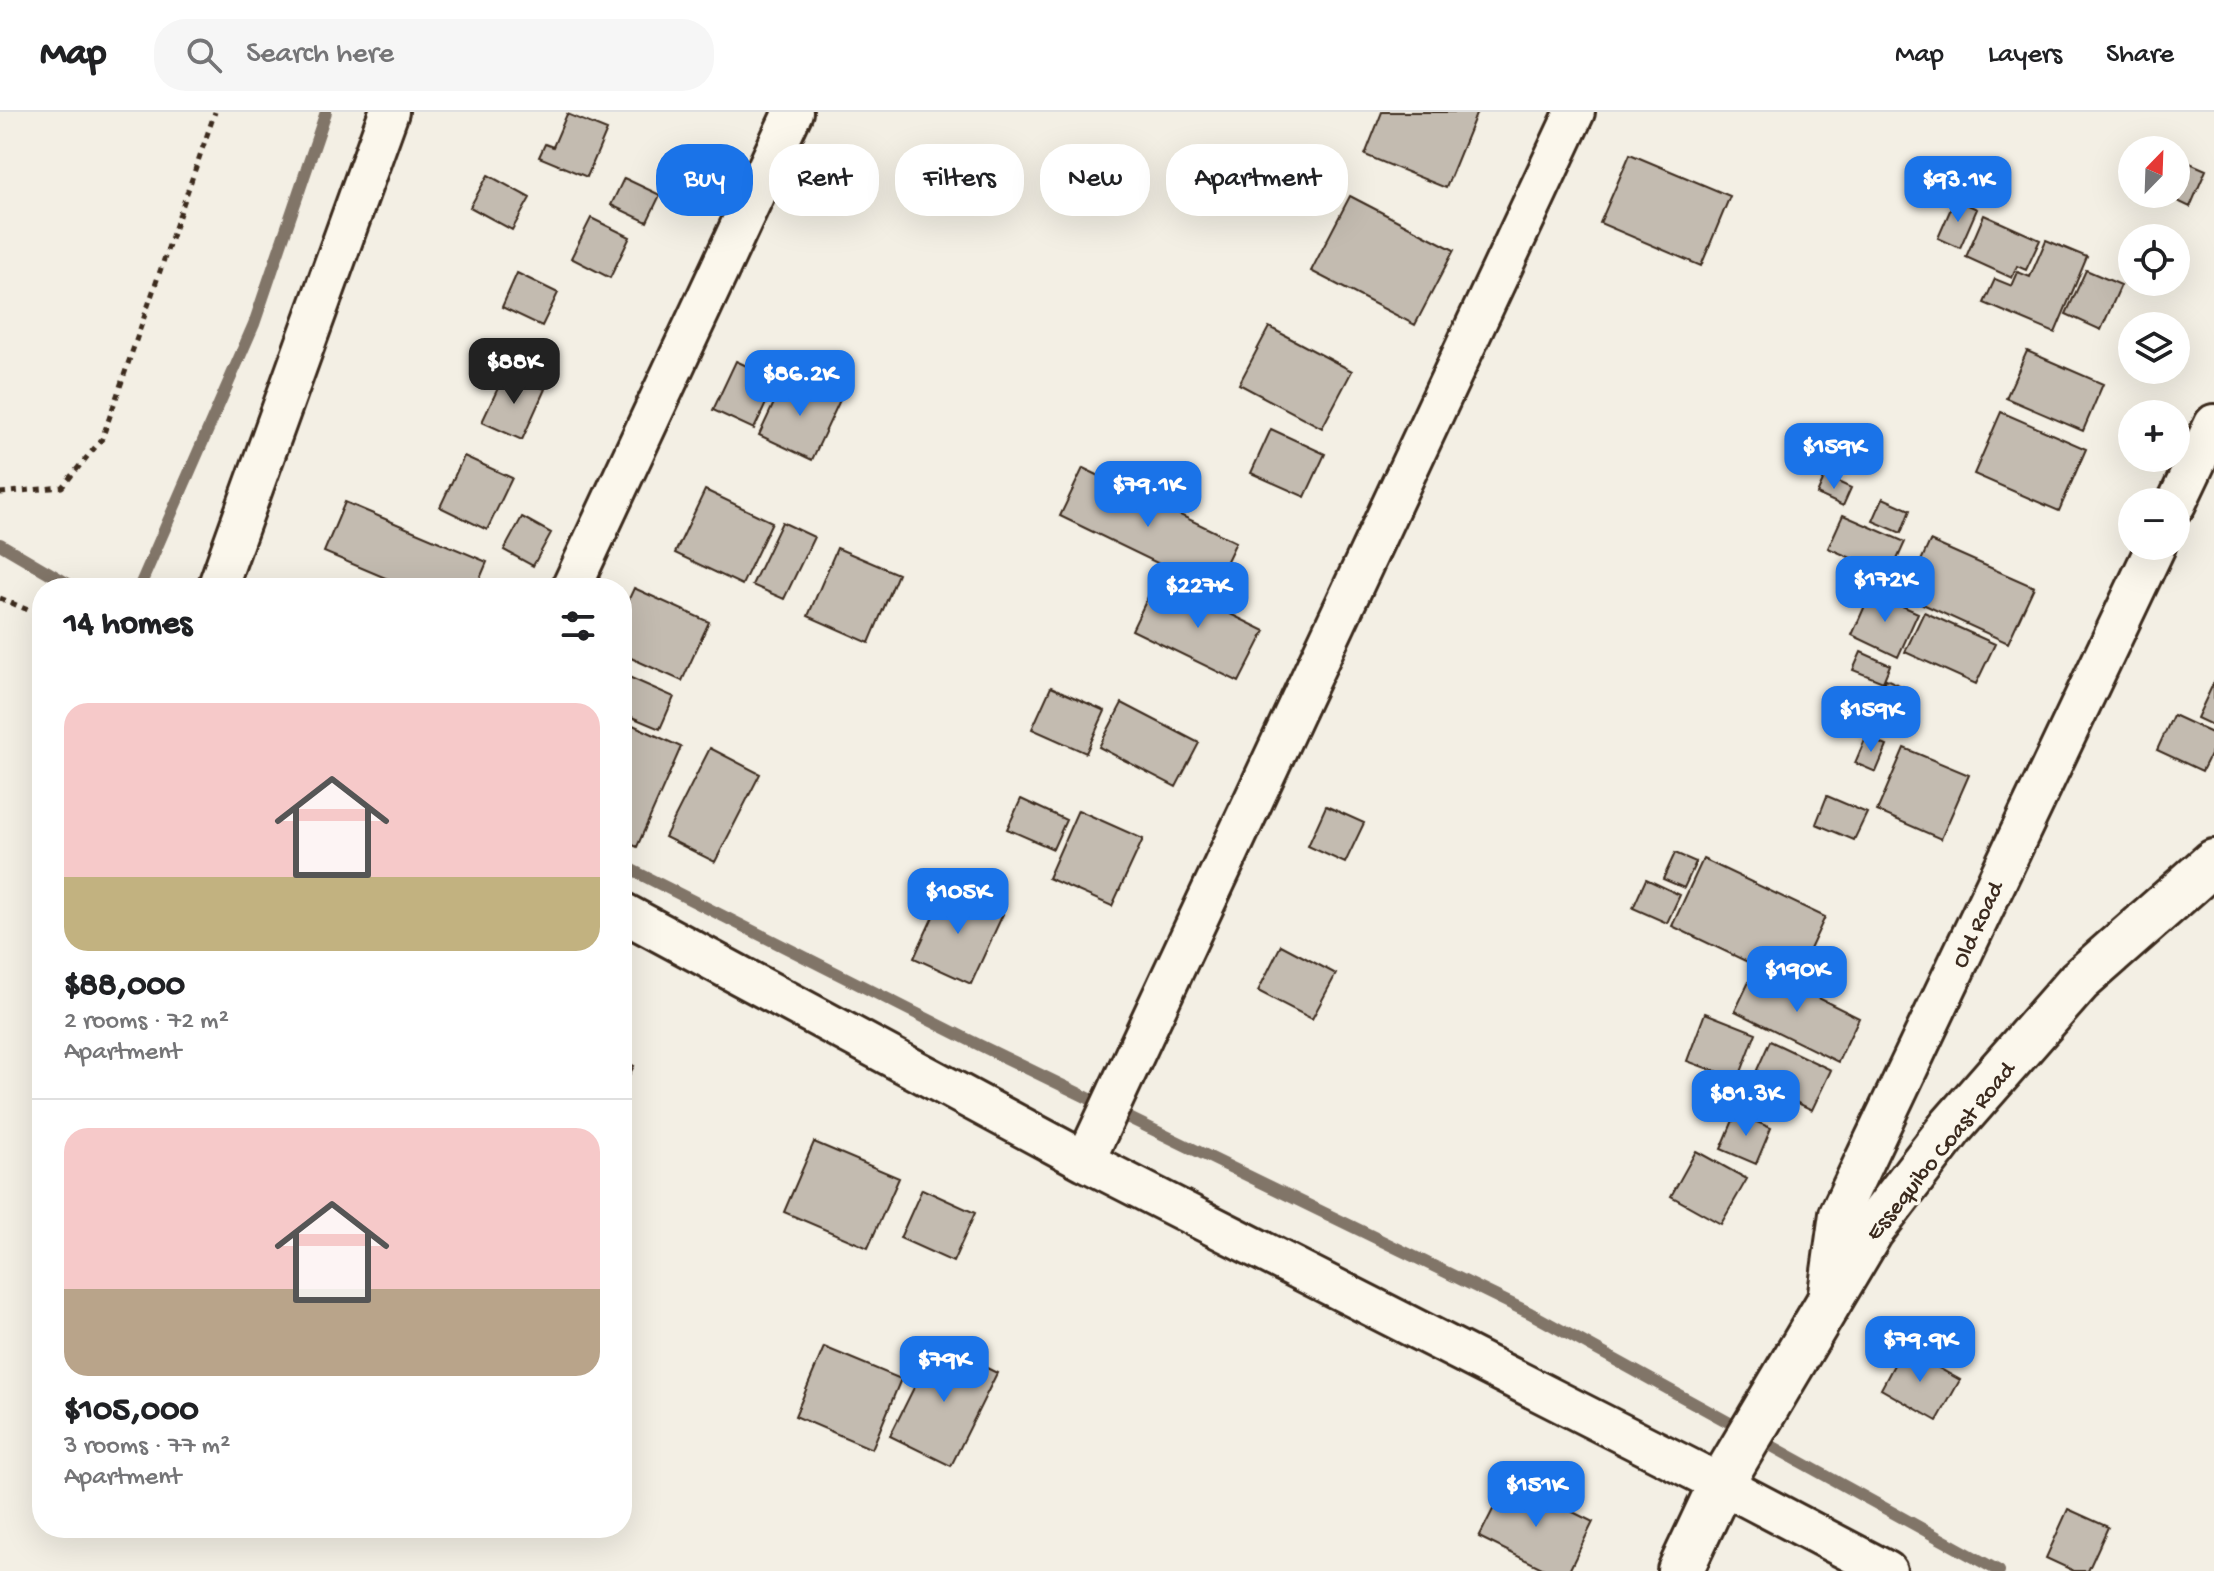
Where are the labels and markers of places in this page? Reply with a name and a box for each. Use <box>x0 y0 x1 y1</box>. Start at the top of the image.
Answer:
pin: $93.1K <box>1893 156 2023 224</box>
pin: $88K <box>467 338 561 406</box>
pin: $86.2K <box>735 350 865 418</box>
pin: $159K <box>1778 423 1890 491</box>
pin: $79.1K <box>1083 461 1213 529</box>
pin: $172K <box>1829 556 1941 624</box>
pin: $227K <box>1142 562 1254 630</box>
pin: $159K <box>1815 686 1927 754</box>
pin: $105K <box>902 868 1014 936</box>
pin: $190K <box>1741 946 1853 1014</box>
pin: $81.3K <box>1681 1070 1811 1138</box>
pin: $79.9K <box>1855 1316 1985 1384</box>
pin: $79K <box>897 1336 991 1404</box>
pin: $151K <box>1480 1461 1592 1529</box>

